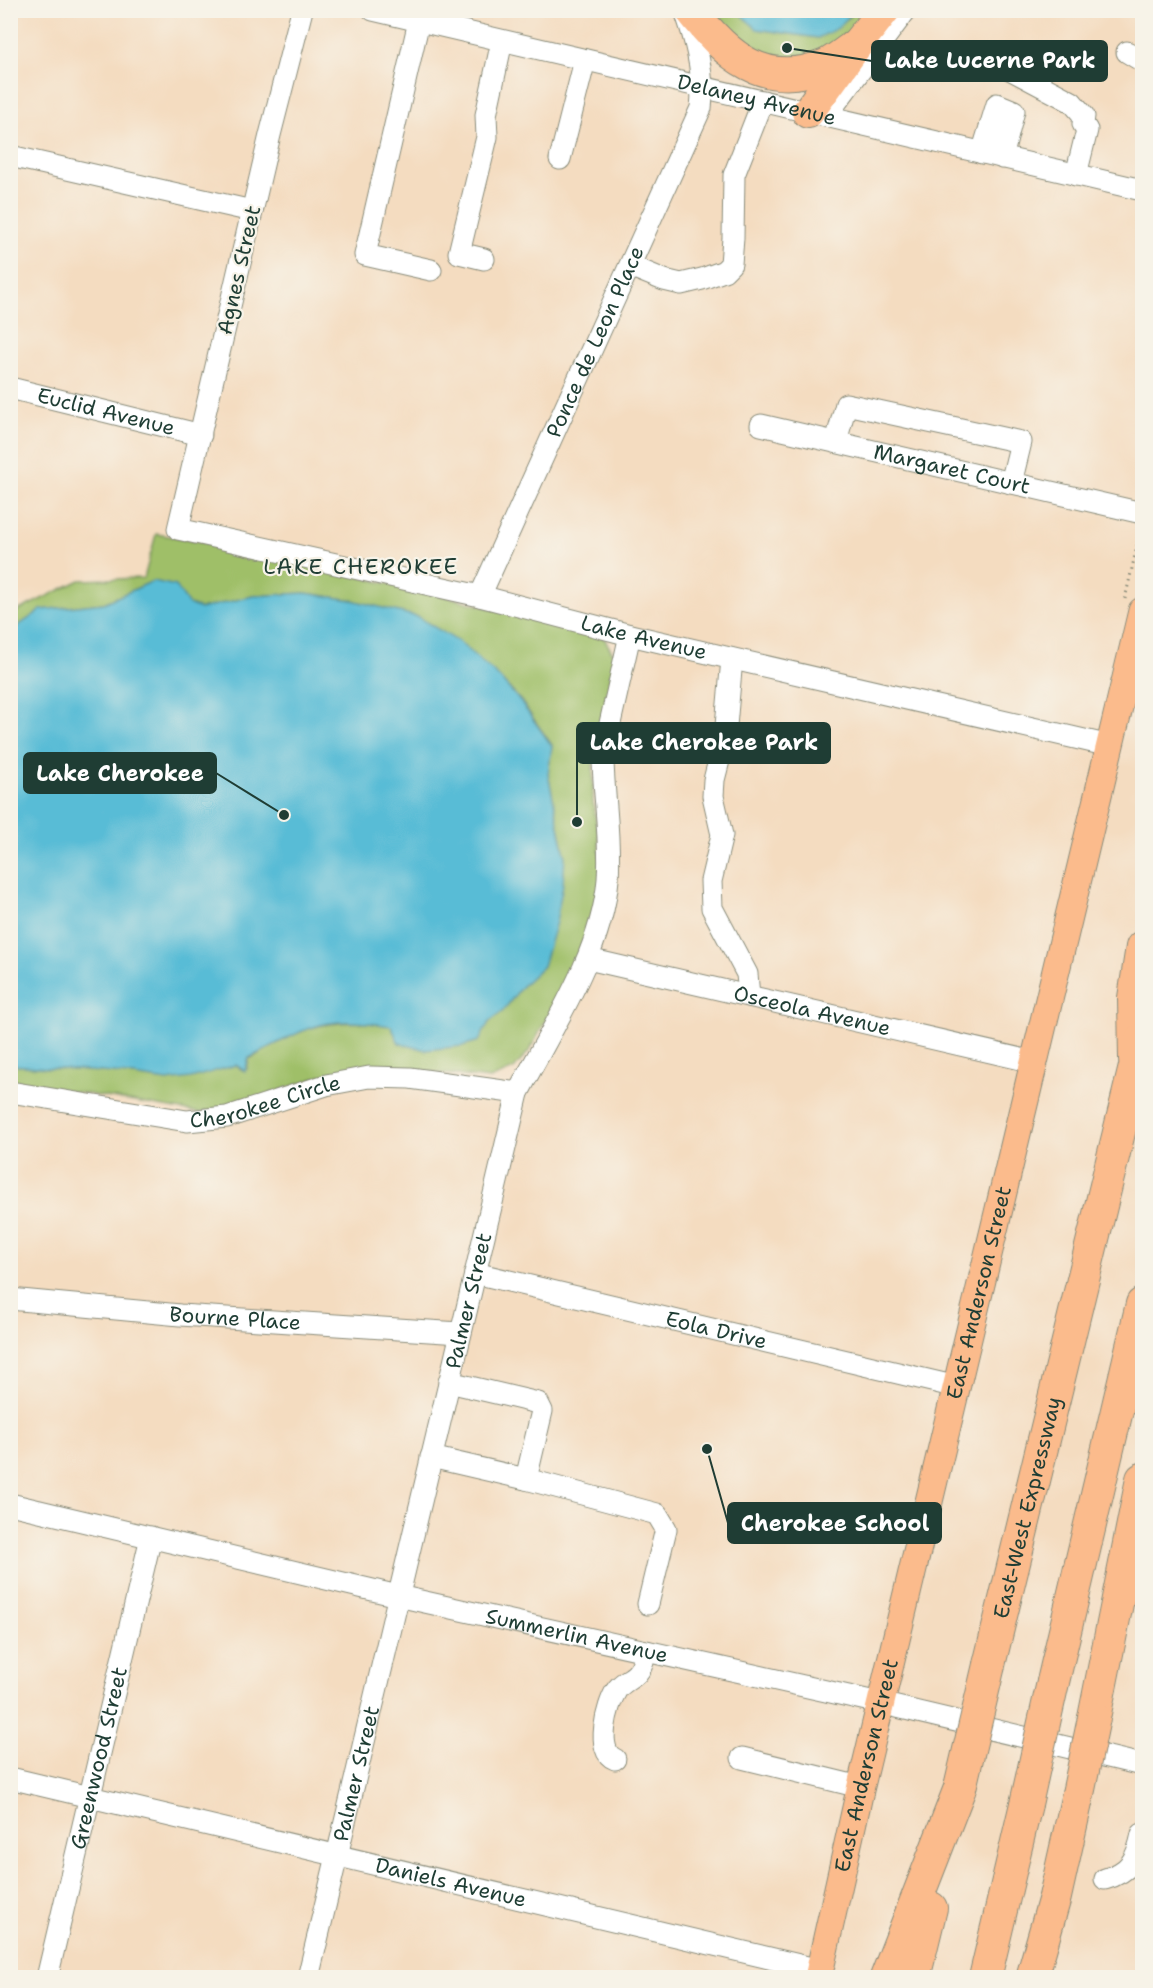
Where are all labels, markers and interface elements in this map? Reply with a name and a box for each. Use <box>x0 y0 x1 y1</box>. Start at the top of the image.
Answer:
callout: Lake Lucerne Park <box>872 41 1107 81</box>
text: Lake Lucerne Park <box>885 46 1095 75</box>
street label: Delaney Avenue <box>674 68 839 132</box>
street label: Agnes Street <box>211 203 267 337</box>
street label: Ponce de Leon Place <box>540 242 651 442</box>
street label: Euclid Avenue <box>34 381 178 442</box>
street label: Margaret Court <box>871 437 1033 501</box>
district label: LAKE CHEROKEE <box>263 552 459 581</box>
street label: Lake Avenue <box>578 609 710 666</box>
callout: Lake Cherokee Park <box>577 723 830 763</box>
text: Lake Cherokee Park <box>590 728 818 757</box>
callout: Lake Cherokee <box>24 753 216 793</box>
text: Lake Cherokee <box>36 759 204 788</box>
street label: Osceola Avenue <box>731 979 893 1042</box>
street label: Cherokee Circle <box>188 1069 343 1135</box>
street label: East Anderson Street <box>940 1183 1018 1402</box>
street label: Palmer Street <box>439 1230 498 1372</box>
street label: Bourne Place <box>168 1300 302 1337</box>
street label: Eola Drive <box>663 1305 770 1356</box>
street label: East-West Expressway <box>987 1394 1068 1621</box>
callout: Cherokee School <box>728 1503 941 1543</box>
text: Cherokee School <box>741 1509 930 1538</box>
street label: Summerlin Avenue <box>483 1602 671 1670</box>
street label: East Anderson Street <box>828 1656 905 1875</box>
street label: Greenwood Street <box>64 1664 134 1852</box>
street label: Palmer Street <box>327 1703 386 1844</box>
street label: Daniels Avenue <box>372 1851 529 1914</box>

